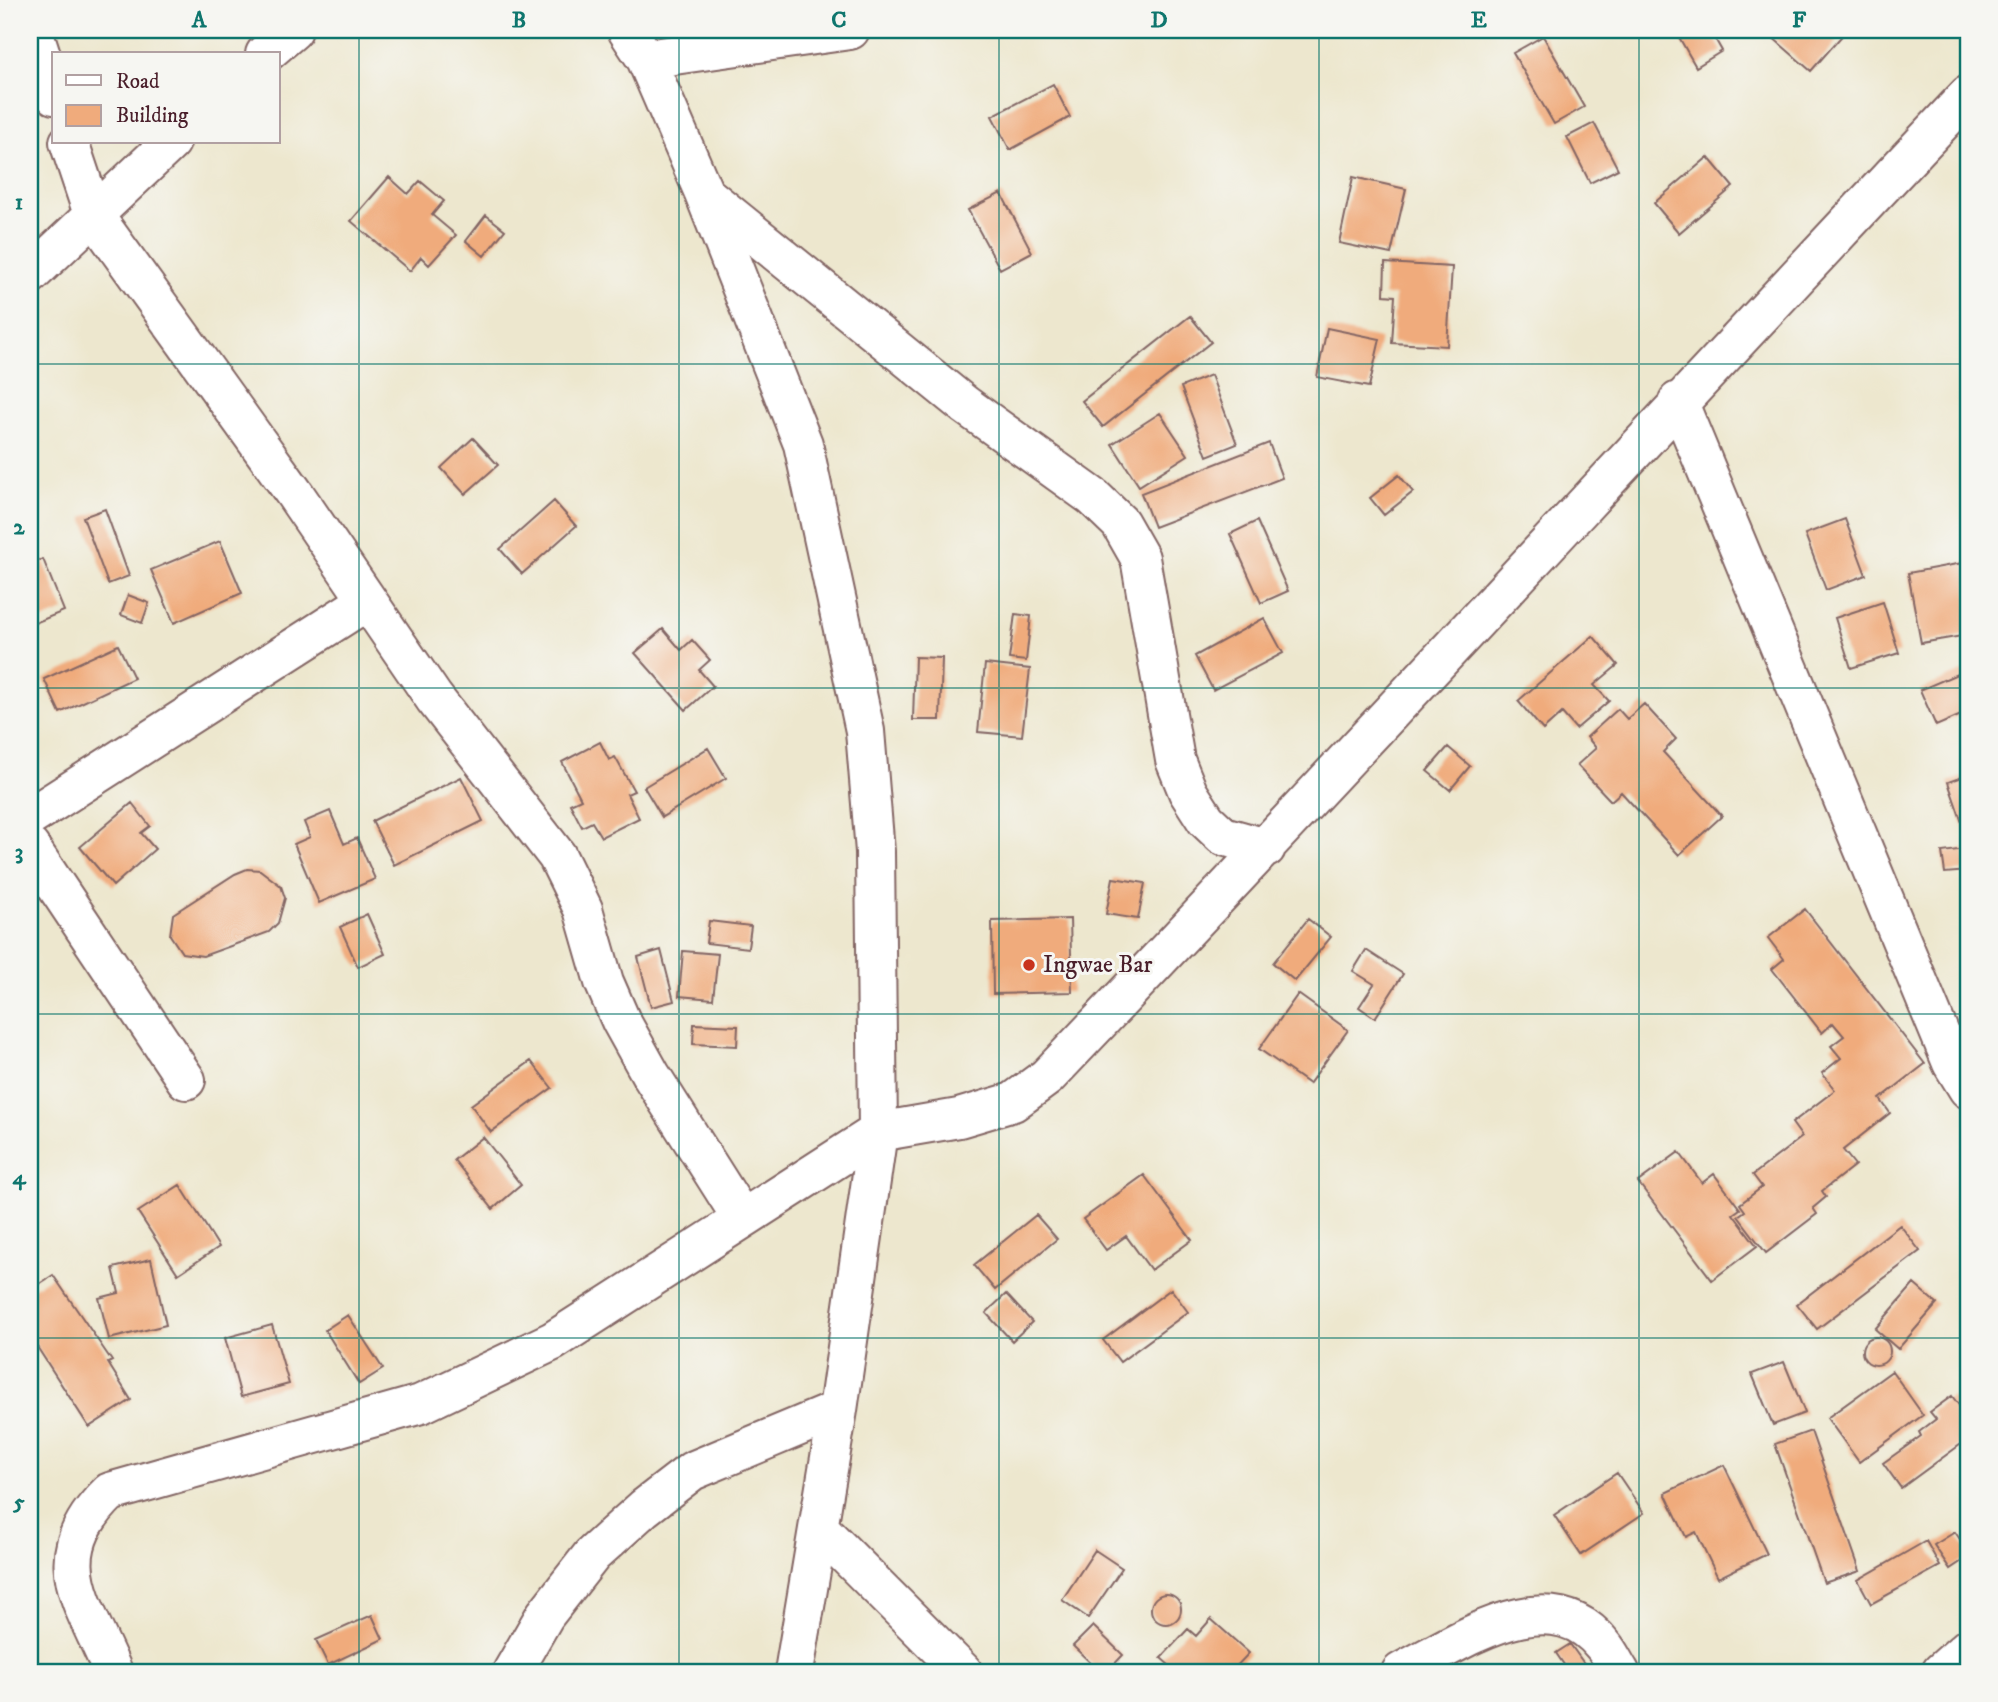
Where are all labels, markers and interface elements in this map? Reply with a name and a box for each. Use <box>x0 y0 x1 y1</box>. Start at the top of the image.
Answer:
text: A <box>191 6 208 35</box>
text: B <box>512 6 526 35</box>
text: C <box>831 6 847 35</box>
text: D <box>1150 6 1168 35</box>
text: E <box>1471 6 1487 35</box>
text: F <box>1792 6 1807 35</box>
legend <box>52 52 280 144</box>
text: Road <box>116 69 160 95</box>
text: Building <box>116 103 189 129</box>
text: 1 <box>15 188 23 217</box>
text: 2 <box>13 513 25 542</box>
text: 3 <box>15 838 23 867</box>
place label: Ingwae Bar <box>1043 950 1153 980</box>
marker: Ingwae Bar <box>1021 957 1037 973</box>
text: 4 <box>12 1163 27 1192</box>
text: 5 <box>12 1488 25 1517</box>

